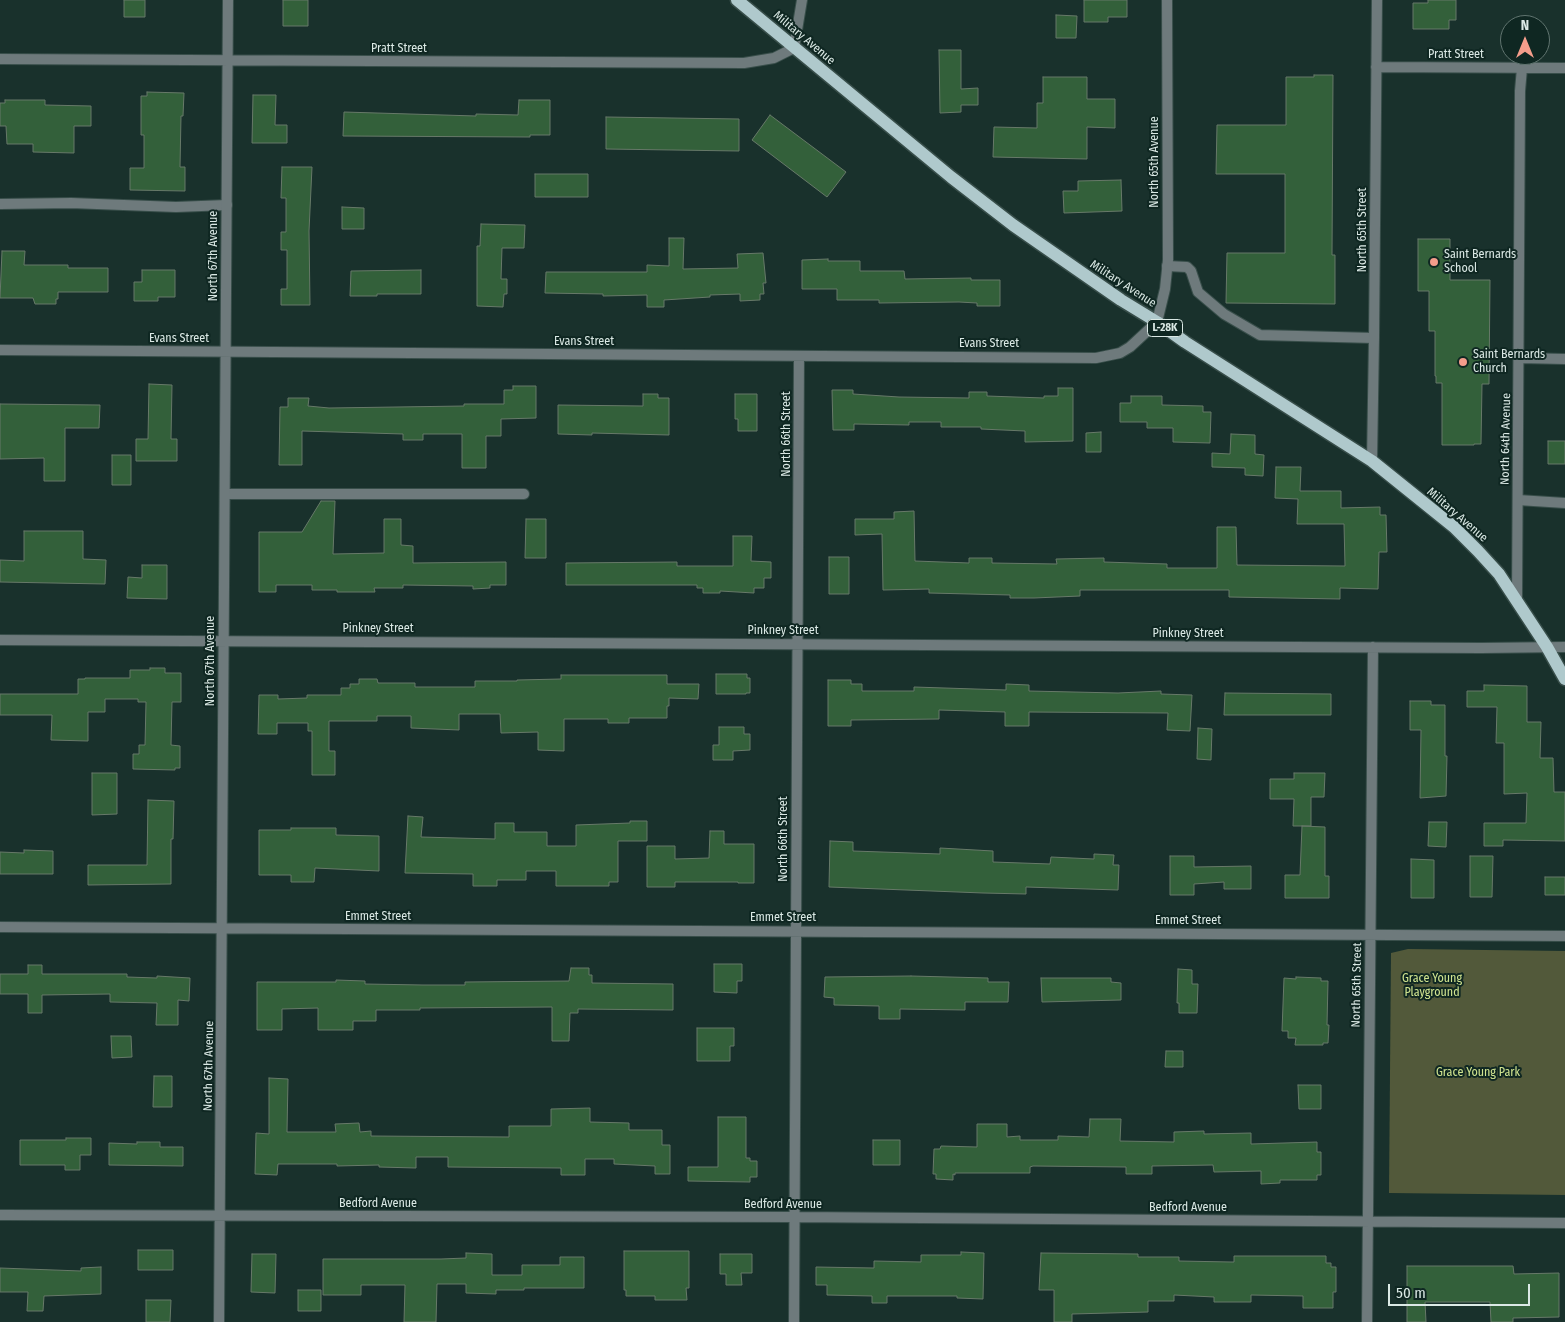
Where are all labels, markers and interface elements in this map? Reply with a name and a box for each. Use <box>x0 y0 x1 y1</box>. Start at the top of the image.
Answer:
street label: Military Avenue <box>770 8 838 68</box>
north arrow <box>1500 15 1550 65</box>
text: N <box>1521 17 1529 34</box>
street label: Pratt Street <box>371 42 427 56</box>
street label: Pratt Street <box>1428 48 1484 62</box>
street label: North 65th Avenue <box>1148 116 1162 208</box>
street label: North 65th Street <box>1356 188 1370 272</box>
street label: North 67th Avenue <box>207 211 221 301</box>
place label: Saint Bernards School <box>1444 248 1516 276</box>
marker: Saint Bernards School <box>1428 256 1440 268</box>
street label: Military Avenue <box>1087 257 1159 311</box>
road number: L-28K <box>1148 319 1182 336</box>
street label: Evans Street <box>149 332 209 346</box>
street label: Evans Street <box>554 335 614 349</box>
street label: Evans Street <box>959 337 1019 351</box>
place label: Saint Bernards Church <box>1473 348 1545 376</box>
marker: Saint Bernards Church <box>1457 356 1469 368</box>
street label: North 66th Street <box>780 391 794 477</box>
street label: North 64th Avenue <box>1498 393 1514 485</box>
street label: Military Avenue <box>1424 485 1490 545</box>
street label: North 67th Avenue <box>204 616 218 706</box>
street label: Pinkney Street <box>342 622 414 636</box>
street label: Pinkney Street <box>747 624 819 638</box>
street label: Pinkney Street <box>1152 627 1224 641</box>
street label: North 66th Street <box>777 796 791 882</box>
street label: Emmet Street <box>345 910 411 924</box>
street label: Emmet Street <box>750 911 816 925</box>
street label: Emmet Street <box>1155 914 1221 928</box>
street label: North 65th Street <box>1349 943 1365 1027</box>
park label: Grace Young Playground <box>1402 972 1462 1000</box>
street label: North 67th Avenue <box>201 1021 217 1111</box>
park label: Grace Young Park <box>1436 1066 1520 1080</box>
street label: Bedford Avenue <box>339 1197 417 1211</box>
street label: Bedford Avenue <box>744 1198 822 1212</box>
street label: Bedford Avenue <box>1149 1201 1227 1215</box>
scale bar <box>1390 1274 1532 1306</box>
text: 50 m <box>1396 1284 1426 1302</box>

